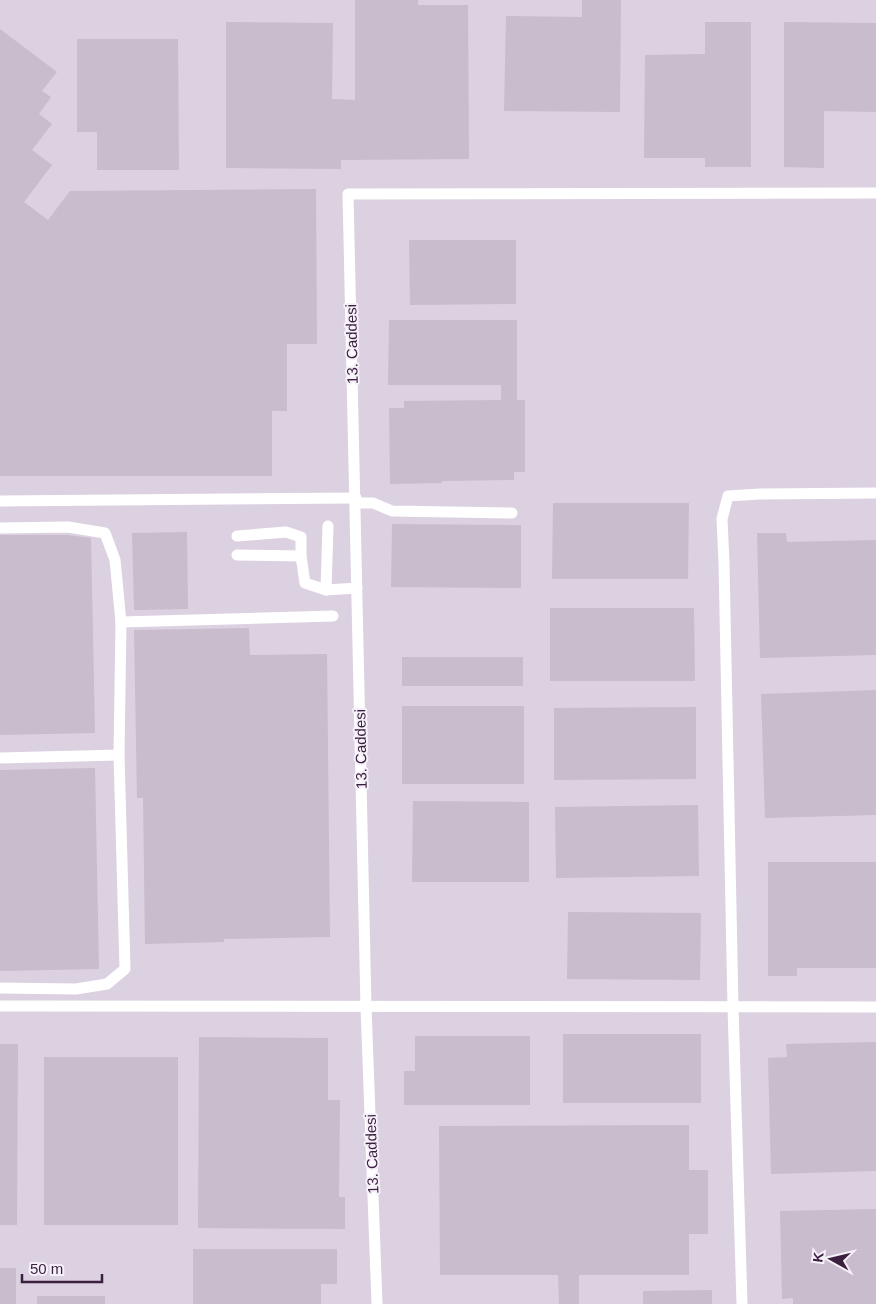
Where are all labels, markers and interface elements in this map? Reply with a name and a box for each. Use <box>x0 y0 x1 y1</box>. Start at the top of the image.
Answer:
street label: 13. Caddesi <box>342 304 361 384</box>
street label: 13. Caddesi <box>351 709 370 789</box>
street label: 13. Caddesi <box>362 1114 381 1194</box>
north arrow <box>806 1234 856 1284</box>
text: K <box>809 1251 827 1263</box>
scale bar <box>22 1252 102 1284</box>
text: 50 m <box>30 1260 63 1277</box>

